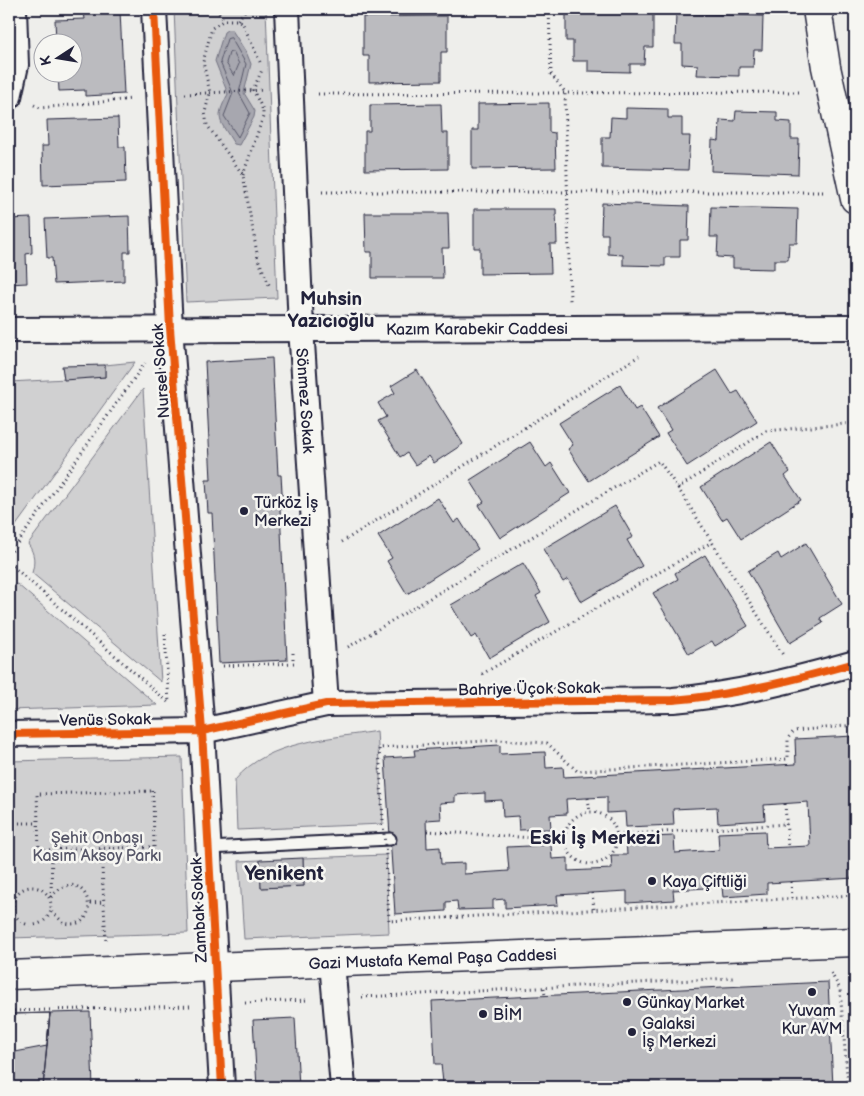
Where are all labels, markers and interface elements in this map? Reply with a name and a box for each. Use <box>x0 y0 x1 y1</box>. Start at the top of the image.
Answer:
north arrow <box>32 32 82 82</box>
text: K <box>36 54 55 67</box>
district label: Muhsin Yazıcıoğlu <box>288 288 374 333</box>
street label: Kazım Karabekir Caddesi <box>386 320 568 340</box>
street label: Nursel Sokak <box>149 323 174 419</box>
street label: Sönmez Sokak <box>291 347 317 454</box>
place label: Türköz İş Merkezi <box>254 492 318 531</box>
marker: Türköz İş Merkezi <box>238 505 250 517</box>
street label: Bahriye Üçok Sokak <box>458 677 601 700</box>
street label: Venüs Sokak <box>59 710 151 731</box>
district label: Eski İş Merkezi <box>530 825 660 850</box>
park label: Şehit Onbaşı Kasım Aksoy Parkı <box>32 829 162 866</box>
street label: Zambak Sokak <box>187 857 212 964</box>
district label: Yenikent <box>244 861 324 886</box>
place label: Kaya Çiftliği <box>662 873 747 892</box>
marker: Kaya Çiftliği <box>646 875 658 887</box>
street label: Gazi Mustafa Kemal Paşa Caddesi <box>308 946 557 974</box>
marker: Yuvam Kur AVM <box>806 986 818 998</box>
place label: Günkay Market <box>637 994 745 1013</box>
marker: Günkay Market <box>621 996 633 1008</box>
place label: Yuvam Kur AVM <box>781 1002 843 1039</box>
place label: BİM <box>493 1004 522 1025</box>
marker: BİM <box>477 1008 489 1020</box>
place label: Galaksi İş Merkezi <box>642 1015 716 1052</box>
marker: Galaksi İş Merkezi <box>626 1026 638 1038</box>

